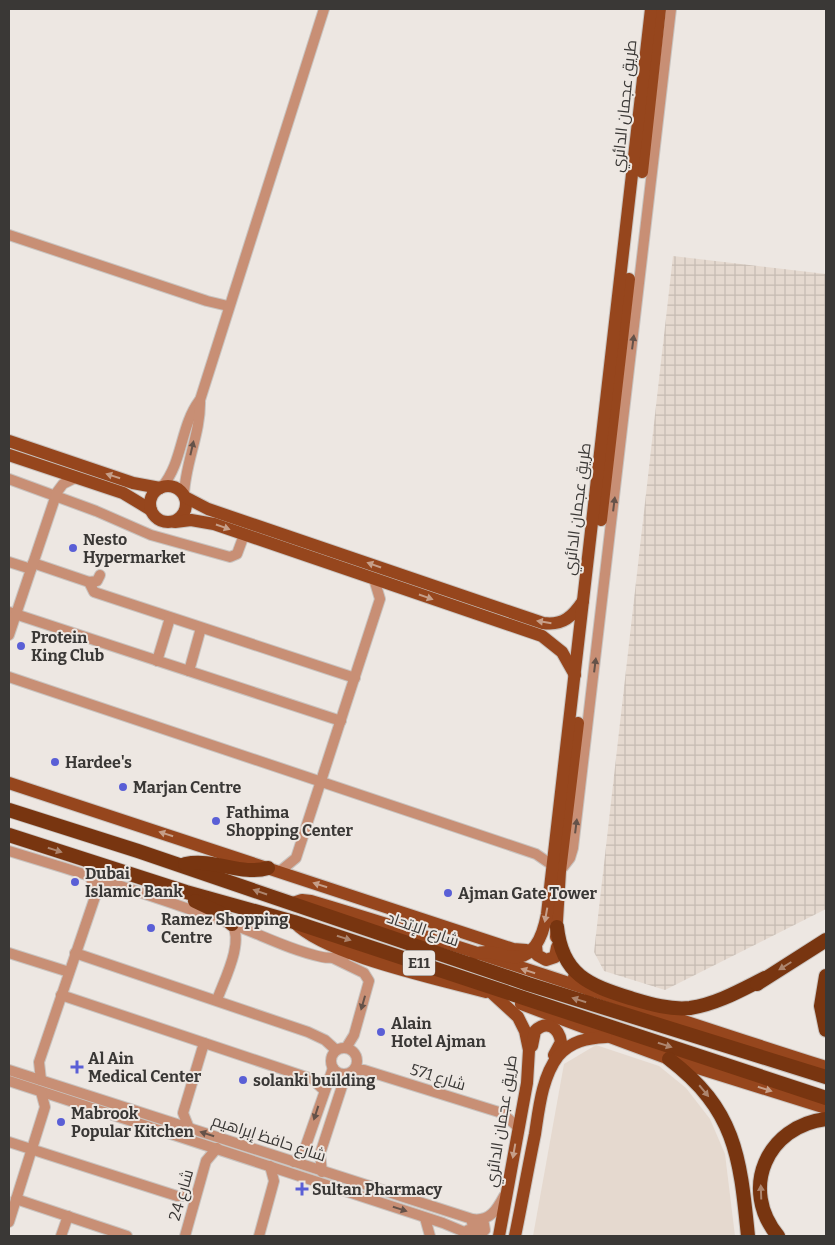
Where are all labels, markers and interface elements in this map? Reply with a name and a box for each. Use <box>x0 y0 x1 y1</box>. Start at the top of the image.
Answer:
street label: طريق عجمان الدائري <box>608 39 644 174</box>
one-way arrow <box>629 334 637 350</box>
one-way arrow <box>188 440 196 455</box>
street label: طريق عجمان الدائري <box>559 442 599 577</box>
one-way arrow <box>105 472 120 480</box>
one-way arrow <box>610 495 618 511</box>
one-way arrow <box>216 523 231 531</box>
place label: Nesto Hypermarket <box>83 530 186 567</box>
marker: Nesto Hypermarket <box>67 542 79 554</box>
one-way arrow <box>366 561 381 569</box>
one-way arrow <box>419 594 434 601</box>
one-way arrow <box>536 618 552 626</box>
place label: Protein King Club <box>31 628 104 665</box>
marker: Protein King Club <box>15 640 27 652</box>
one-way arrow <box>591 657 599 673</box>
place label: Hardee's <box>65 753 132 772</box>
marker: Hardee's <box>49 756 61 768</box>
place label: Marjan Centre <box>133 778 242 797</box>
marker: Marjan Centre <box>117 781 129 793</box>
place label: Fathima Shopping Center <box>226 803 354 840</box>
marker: Fathima Shopping Center <box>210 815 222 827</box>
one-way arrow <box>572 818 580 834</box>
one-way arrow <box>158 830 173 838</box>
one-way arrow <box>48 846 63 854</box>
place label: Dubai Islamic Bank <box>85 864 183 901</box>
marker: Dubai Islamic Bank <box>69 876 81 888</box>
one-way arrow <box>312 881 327 889</box>
place label: Ajman Gate Tower <box>458 884 597 903</box>
marker: Ajman Gate Tower <box>442 887 454 899</box>
one-way arrow <box>252 888 267 895</box>
one-way arrow <box>542 907 550 923</box>
street label: شارع الإتحاد <box>384 908 462 952</box>
place label: Ramez Shopping Centre <box>161 910 289 947</box>
marker: Ramez Shopping Centre <box>145 922 157 934</box>
one-way arrow <box>337 935 352 943</box>
road number: E11 <box>403 950 435 976</box>
one-way arrow <box>778 961 791 970</box>
one-way arrow <box>521 967 536 975</box>
one-way arrow <box>359 995 367 1010</box>
one-way arrow <box>572 995 587 1003</box>
place label: Alain Hotel Ajman <box>391 1014 487 1051</box>
marker: Alain Hotel Ajman <box>375 1026 387 1038</box>
one-way arrow <box>657 1041 672 1049</box>
place label: Al Ain Medical Center <box>88 1049 202 1086</box>
street label: طريق عجمان الدائري <box>481 1054 525 1189</box>
marker: Al Ain Medical Center <box>70 1060 84 1074</box>
street label: شارع 571 <box>407 1060 468 1096</box>
place label: solanki building <box>253 1071 375 1090</box>
marker: solanki building <box>237 1074 249 1086</box>
one-way arrow <box>699 1085 710 1098</box>
one-way arrow <box>758 1085 773 1093</box>
place label: Mabrook Popular Kitchen <box>71 1104 194 1141</box>
one-way arrow <box>312 1106 319 1121</box>
street label: شارع حافظ إبراهيم <box>209 1111 329 1167</box>
marker: Mabrook Popular Kitchen <box>55 1116 67 1128</box>
one-way arrow <box>199 1129 214 1137</box>
one-way arrow <box>510 1143 518 1159</box>
street label: شارع 24 <box>165 1167 199 1223</box>
place label: Sultan Pharmacy <box>312 1180 442 1199</box>
marker: Sultan Pharmacy <box>296 1183 308 1195</box>
one-way arrow <box>757 1184 765 1200</box>
one-way arrow <box>392 1206 407 1213</box>

